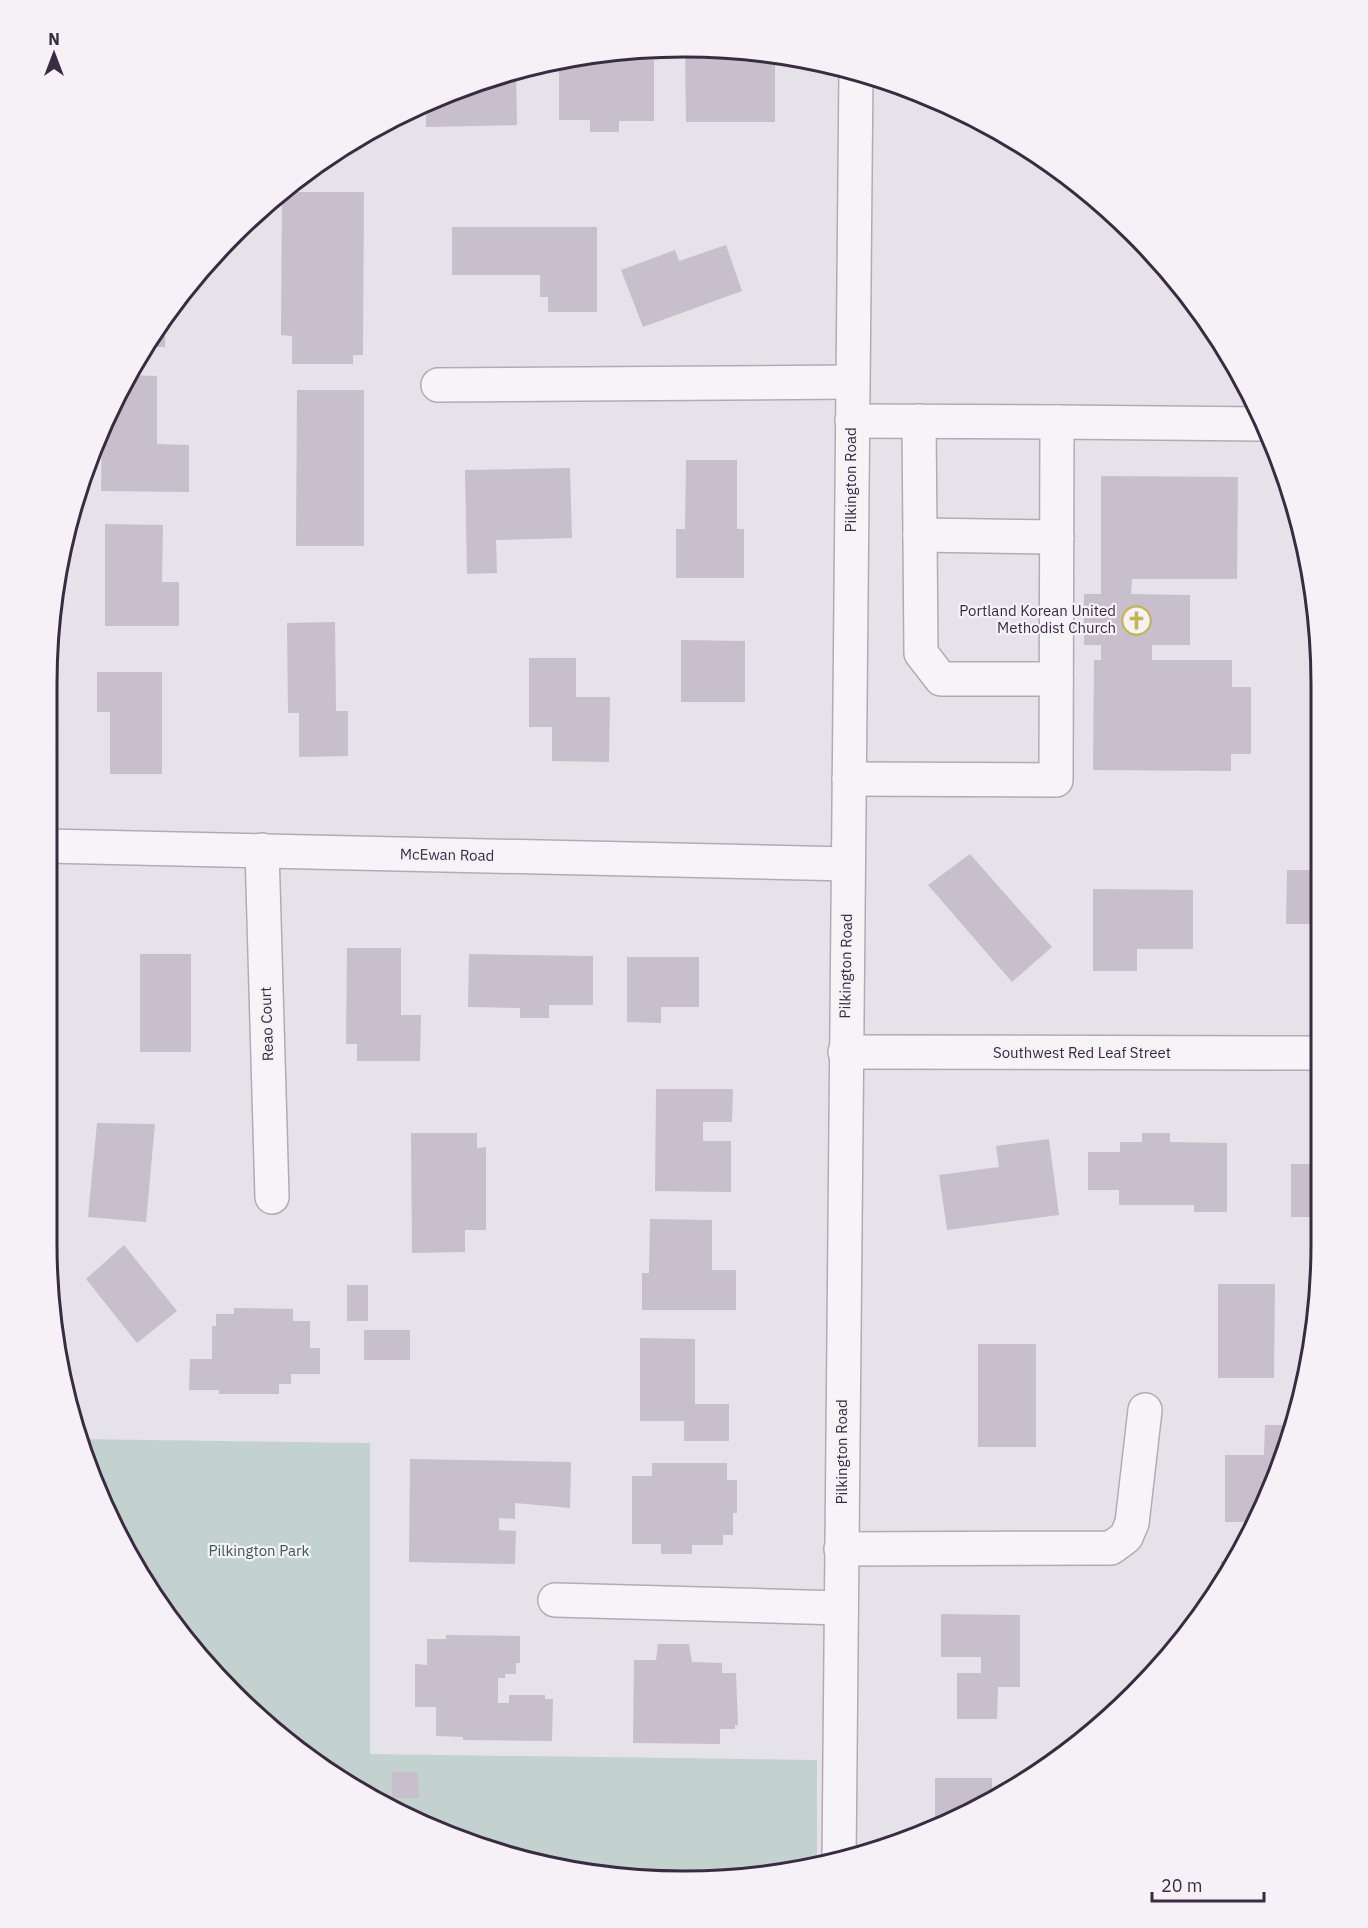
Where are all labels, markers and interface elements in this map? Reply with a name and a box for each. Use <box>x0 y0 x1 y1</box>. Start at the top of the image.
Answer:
north arrow <box>24 24 84 84</box>
text: N <box>48 29 60 49</box>
street label: Pilkington Road <box>841 427 860 533</box>
place label: Portland Korean United Methodist Church <box>959 601 1116 637</box>
church icon: Portland Korean United Methodist Church <box>1121 604 1153 636</box>
street label: McEwan Road <box>400 844 494 865</box>
street label: Pilkington Road <box>835 913 856 1019</box>
street label: Reao Court <box>256 986 277 1062</box>
street label: Southwest Red Leaf Street <box>993 1043 1171 1062</box>
street label: Pilkington Road <box>832 1399 851 1505</box>
park label: Pilkington Park <box>208 1541 310 1560</box>
scale bar <box>1152 1865 1264 1903</box>
text: 20 m <box>1161 1874 1203 1897</box>

